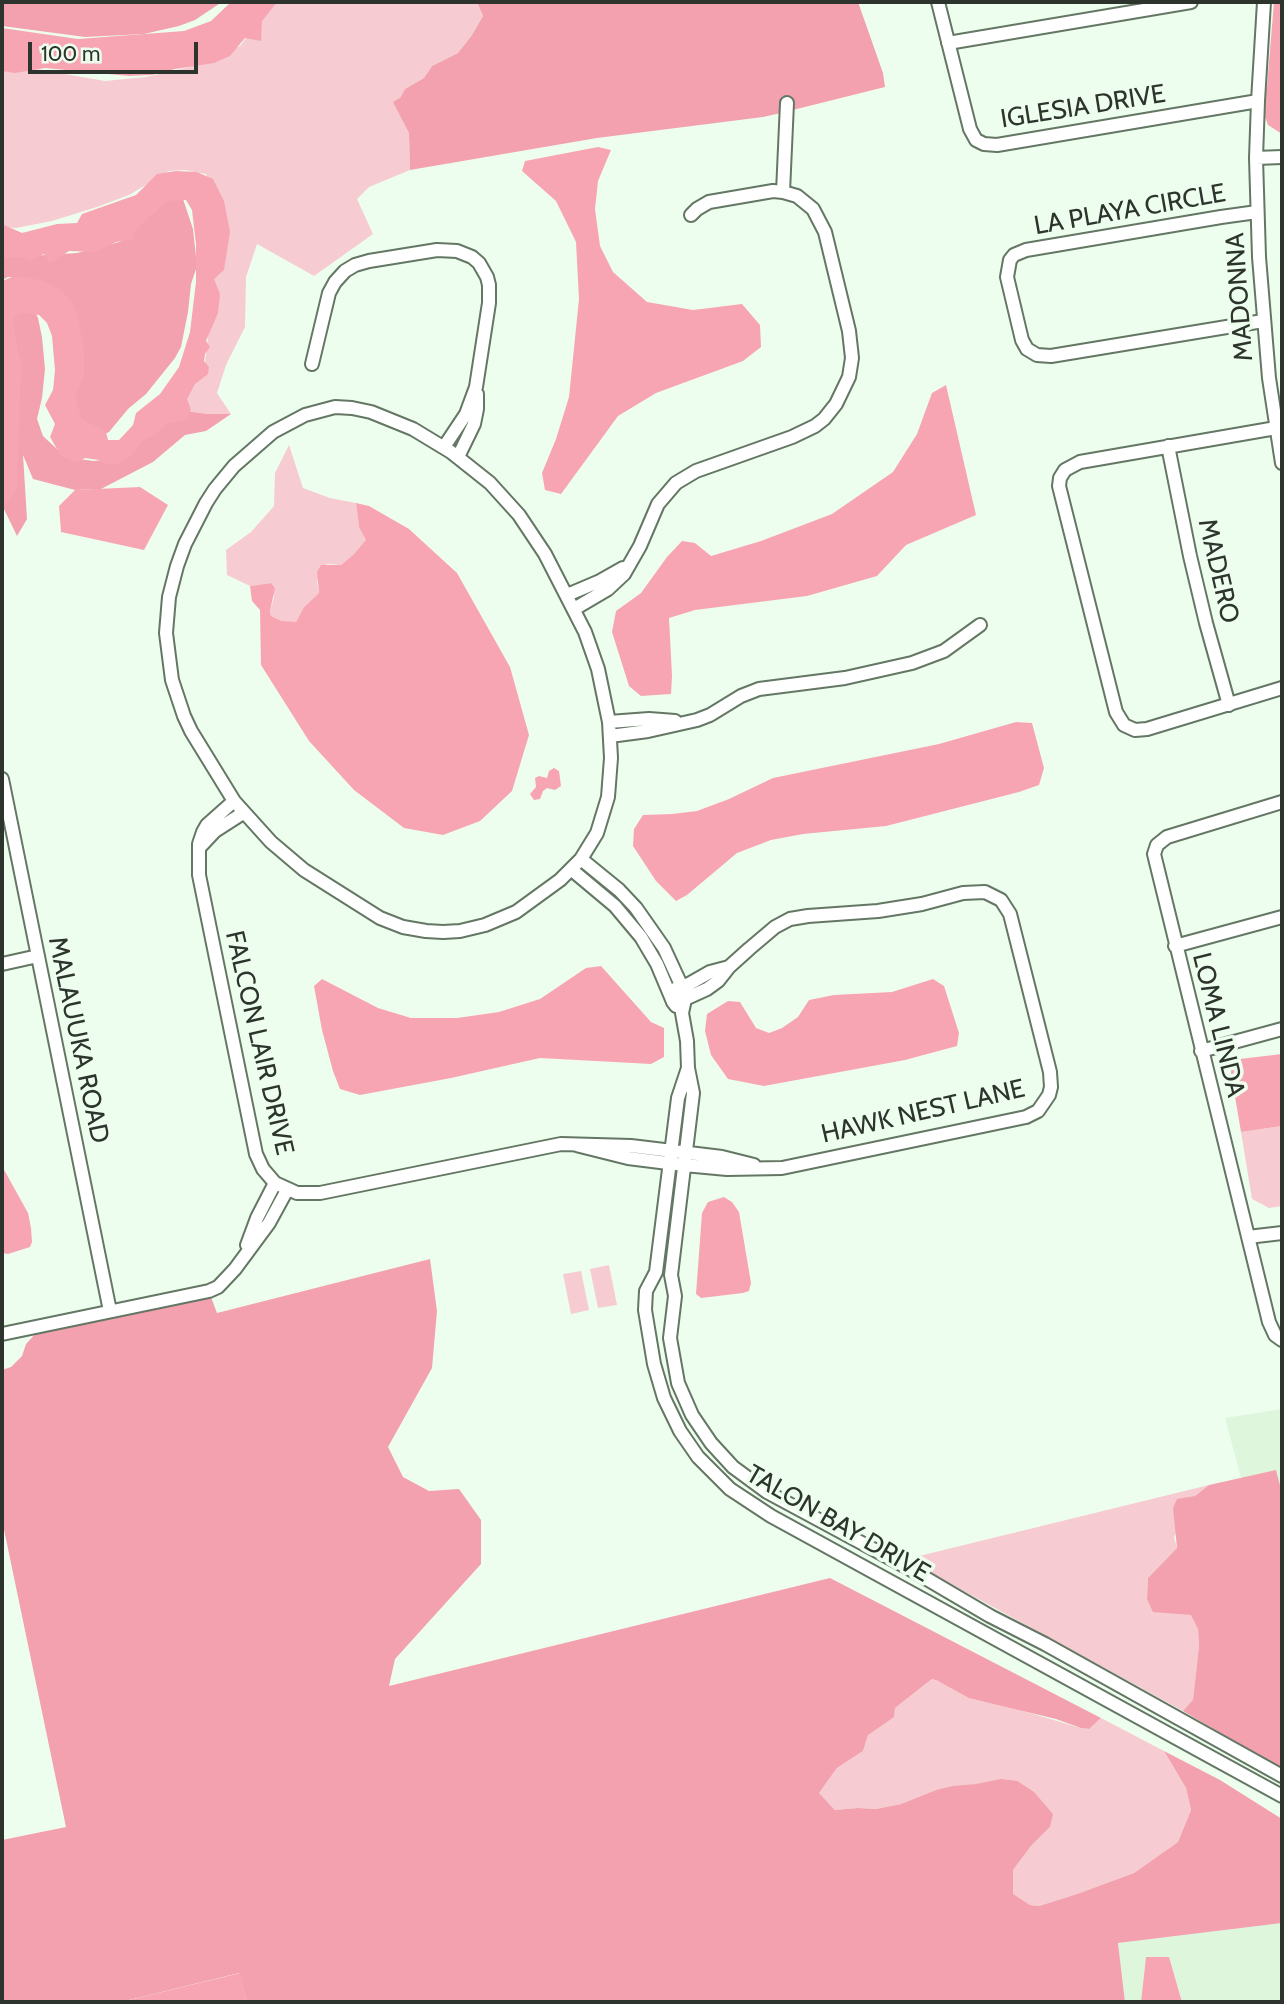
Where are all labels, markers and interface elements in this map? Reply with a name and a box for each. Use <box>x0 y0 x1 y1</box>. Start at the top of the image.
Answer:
scale bar <box>32 28 201 72</box>
text: 100 m <box>41 41 100 66</box>
street label: IGLESIA DRIVE <box>998 79 1168 135</box>
street label: LA PLAYA CIRCLE <box>1032 178 1228 242</box>
street label: MADONNA <box>1220 232 1260 362</box>
street label: MADERO <box>1191 516 1245 626</box>
street label: FALCON LAIR DRIVE <box>218 928 300 1158</box>
street label: MALAUUKA ROAD <box>41 934 115 1146</box>
street label: LOMA LINDA <box>1185 950 1251 1100</box>
street label: HAWK NEST LANE <box>818 1073 1028 1151</box>
street label: TALON BAY DRIVE <box>741 1459 935 1589</box>

